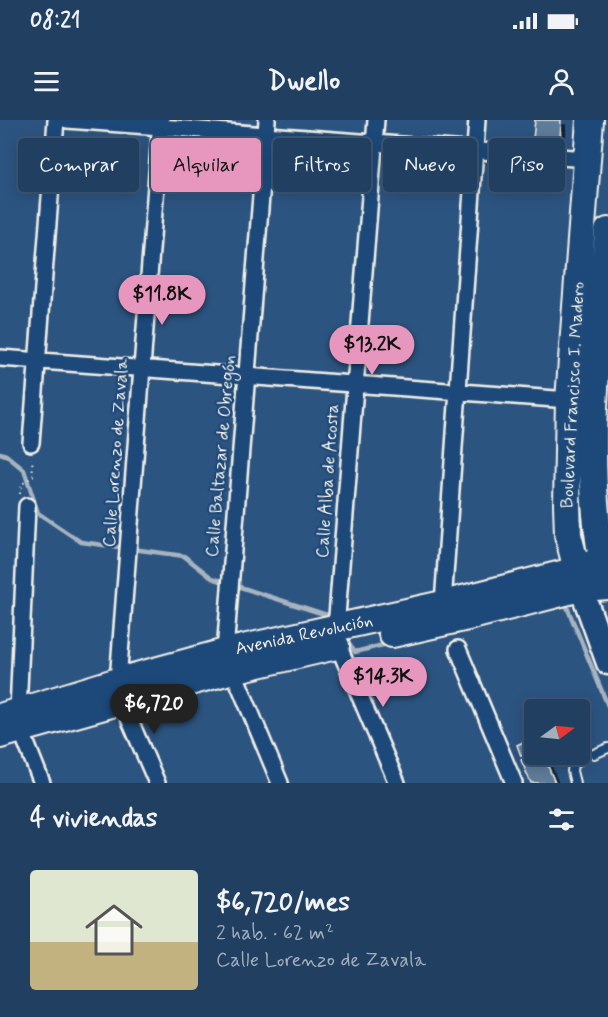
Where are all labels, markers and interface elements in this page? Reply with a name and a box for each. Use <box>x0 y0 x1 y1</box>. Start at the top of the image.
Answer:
text: 08:21 <box>30 7 80 35</box>
text: Dwello <box>268 64 340 99</box>
icon: menu <box>30 65 63 98</box>
icon: person <box>545 65 578 98</box>
chip: Comprar <box>18 138 139 192</box>
chip: Alquilar <box>151 138 261 192</box>
chip: Filtros <box>273 138 371 192</box>
chip: Nuevo <box>383 138 477 192</box>
chip: Piso <box>489 138 565 192</box>
pin: $11.8K <box>113 275 211 326</box>
text: $11.8K <box>133 281 191 308</box>
street label: Boulevard Francisco I. Madero <box>555 281 591 509</box>
pin: $13.2K <box>323 325 421 376</box>
text: $13.2K <box>343 331 401 358</box>
street label: Calle Baltazar de Obregón <box>200 354 243 558</box>
street label: Calle Lorenzo de Zavala <box>97 358 135 548</box>
street label: Calle Alba de Acosta <box>311 403 345 559</box>
street label: Avenida Revolución <box>233 609 375 661</box>
pin: $14.3K <box>334 657 432 708</box>
text: $14.3K <box>353 663 413 690</box>
pin: $6,720 <box>105 684 203 735</box>
text: $6,720 <box>124 690 184 717</box>
north arrow <box>524 699 590 765</box>
map controls <box>524 699 590 765</box>
text: 4 viviendas <box>30 802 157 836</box>
icon: filters <box>545 803 578 836</box>
text: $6,720/mes <box>216 886 350 920</box>
icon: home <box>78 894 150 966</box>
text: 2 hab. · 62 m² <box>216 920 334 947</box>
text: Calle Lorenzo de Zavala <box>216 947 426 974</box>

